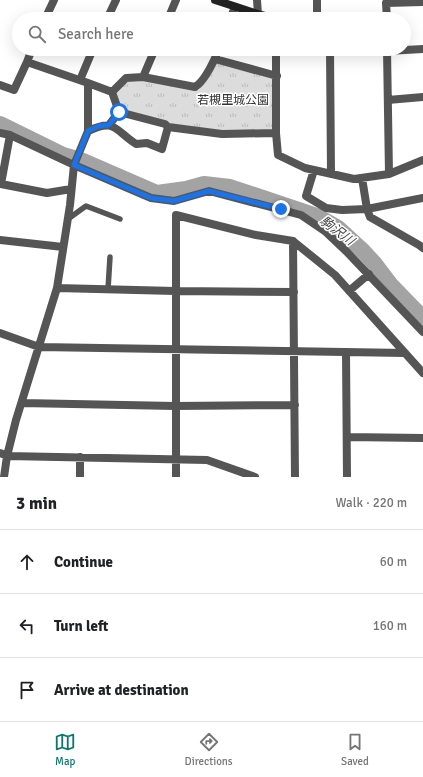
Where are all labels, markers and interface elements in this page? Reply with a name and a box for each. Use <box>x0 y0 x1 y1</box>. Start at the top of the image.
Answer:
search box <box>12 12 411 56</box>
icon: search <box>26 23 48 45</box>
text: Search here <box>58 25 134 43</box>
park label: 若槻里城公園 <box>197 93 269 108</box>
route start <box>110 103 128 121</box>
route end <box>272 200 290 218</box>
water label: 駒沢川 <box>317 213 359 250</box>
text: 3 min <box>16 493 57 514</box>
text: Walk · 220 m <box>336 495 407 511</box>
icon: ahead <box>16 551 38 573</box>
text: Continue <box>54 553 113 571</box>
text: 60 m <box>380 554 407 570</box>
icon: left <box>16 615 38 637</box>
text: Turn left <box>54 617 108 635</box>
text: 160 m <box>373 618 407 634</box>
icon: arrive <box>16 679 38 701</box>
text: Arrive at destination <box>54 681 189 699</box>
tab: Map <box>54 731 76 768</box>
tab: Directions <box>185 731 233 768</box>
tab: Saved <box>341 731 369 768</box>

